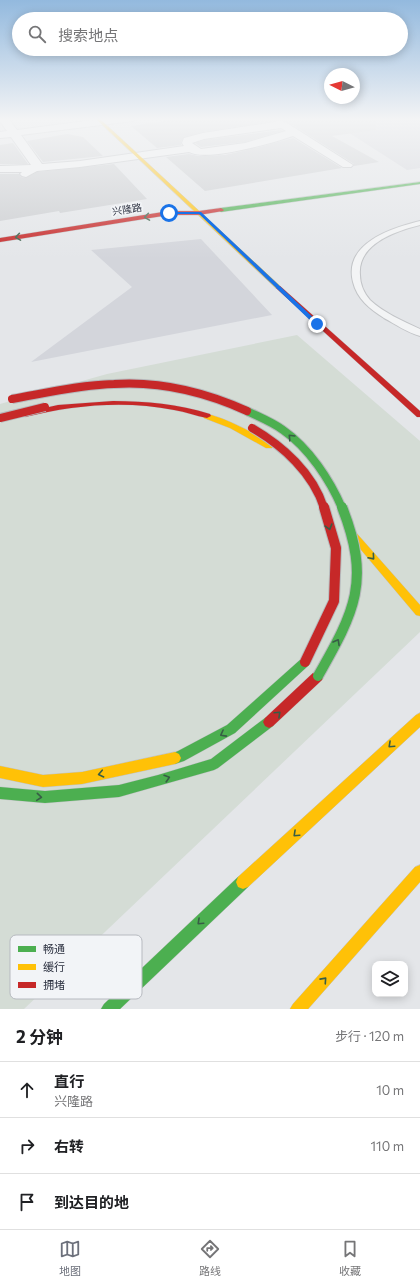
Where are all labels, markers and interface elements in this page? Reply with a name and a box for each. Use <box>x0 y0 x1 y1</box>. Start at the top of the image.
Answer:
search box <box>12 12 408 56</box>
icon: search <box>26 23 48 45</box>
text: 搜索地点 <box>58 26 118 44</box>
north arrow <box>324 68 360 104</box>
street label: 兴隆路 <box>111 201 143 217</box>
route start <box>160 204 178 222</box>
one-way arrow <box>144 212 150 221</box>
one-way arrow <box>15 232 21 240</box>
route end <box>308 315 326 333</box>
one-way arrow <box>288 434 296 442</box>
one-way arrow <box>324 523 333 530</box>
one-way arrow <box>367 552 374 559</box>
one-way arrow <box>332 639 340 646</box>
one-way arrow <box>273 711 281 719</box>
one-way arrow <box>220 729 228 736</box>
one-way arrow <box>388 741 396 748</box>
one-way arrow <box>98 769 104 777</box>
one-way arrow <box>163 775 170 783</box>
one-way arrow <box>36 792 42 801</box>
one-way arrow <box>293 829 301 836</box>
one-way arrow <box>198 917 205 924</box>
legend <box>10 935 142 999</box>
text: 畅通 <box>43 942 65 955</box>
text: 缓行 <box>43 960 65 973</box>
map controls <box>372 961 408 997</box>
button: layers <box>372 961 408 997</box>
one-way arrow <box>319 977 327 985</box>
text: 拥堵 <box>43 978 65 991</box>
text: 2 分钟 <box>16 1026 63 1047</box>
text: 步行 · 120 m <box>335 1028 404 1044</box>
text: 直行 <box>54 1072 84 1090</box>
icon: ahead <box>16 1079 38 1101</box>
text: 10 m <box>376 1082 404 1098</box>
text: 兴隆路 <box>54 1093 93 1109</box>
icon: right <box>16 1135 38 1157</box>
text: 右转 <box>54 1137 84 1155</box>
text: 110 m <box>371 1138 404 1154</box>
icon: arrive <box>16 1191 38 1213</box>
text: 到达目的地 <box>54 1193 129 1211</box>
tab: 地图 <box>59 1238 81 1278</box>
tab: 路线 <box>199 1238 221 1278</box>
tab: 收藏 <box>339 1238 361 1278</box>

